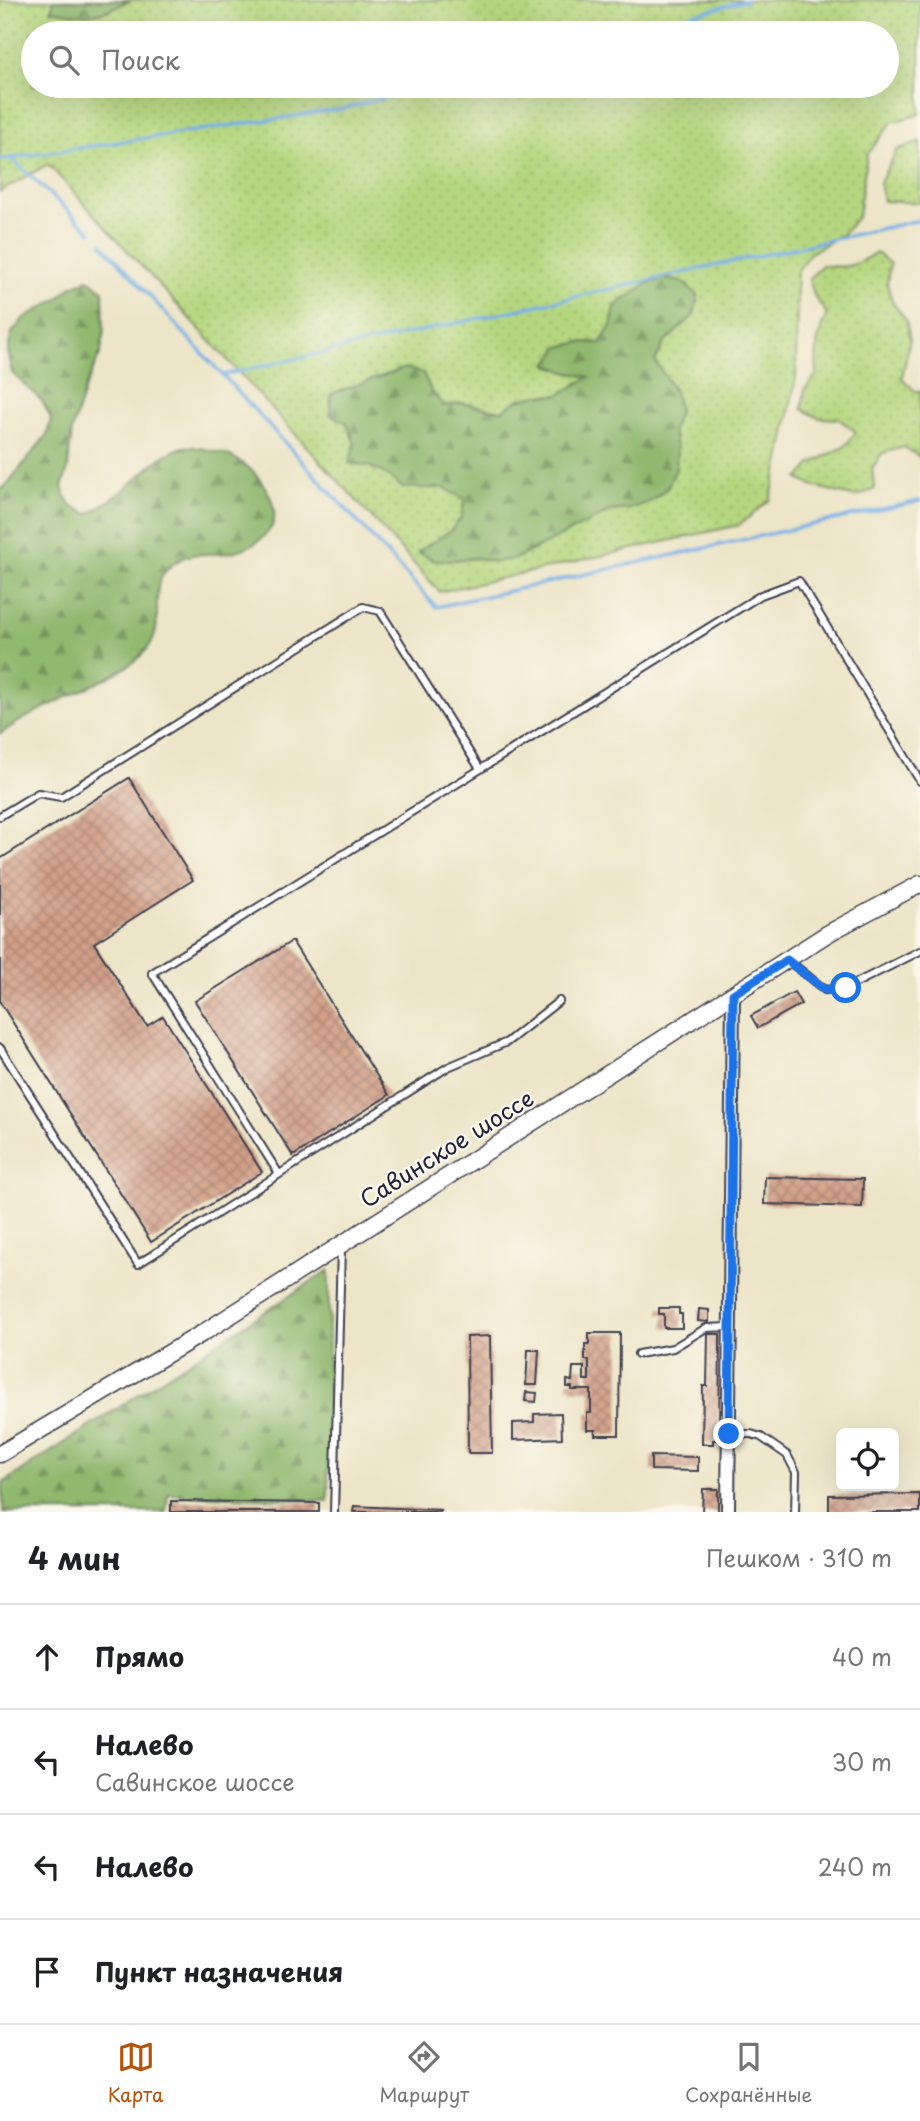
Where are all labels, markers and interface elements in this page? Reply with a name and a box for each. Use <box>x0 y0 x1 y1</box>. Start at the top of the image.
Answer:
search box <box>21 21 899 98</box>
text: Поиск <box>101 40 180 79</box>
icon: search <box>45 41 83 79</box>
route start <box>830 972 861 1003</box>
street label: Савинское шоссе <box>352 1080 540 1215</box>
route end <box>713 1418 744 1449</box>
map controls <box>836 1428 899 1491</box>
button: locate <box>836 1428 899 1491</box>
text: 4 мин <box>28 1535 121 1580</box>
text: Пешком · 310 m <box>706 1540 892 1575</box>
text: Прямо <box>95 1637 184 1676</box>
icon: ahead <box>28 1638 66 1676</box>
text: 40 m <box>832 1639 892 1674</box>
text: Налево <box>95 1725 193 1764</box>
icon: left <box>28 1743 66 1781</box>
text: 30 m <box>831 1744 892 1779</box>
text: Савинское шоссе <box>95 1764 295 1799</box>
text: Налево <box>95 1847 193 1886</box>
icon: left <box>28 1848 66 1886</box>
text: 240 m <box>818 1849 892 1884</box>
text: Пункт назначения <box>95 1952 343 1991</box>
icon: arrive <box>28 1953 66 1991</box>
tab: Карта <box>108 2038 164 2108</box>
tab: Маршрут <box>379 2038 469 2108</box>
tab: Сохранённые <box>685 2038 812 2108</box>

